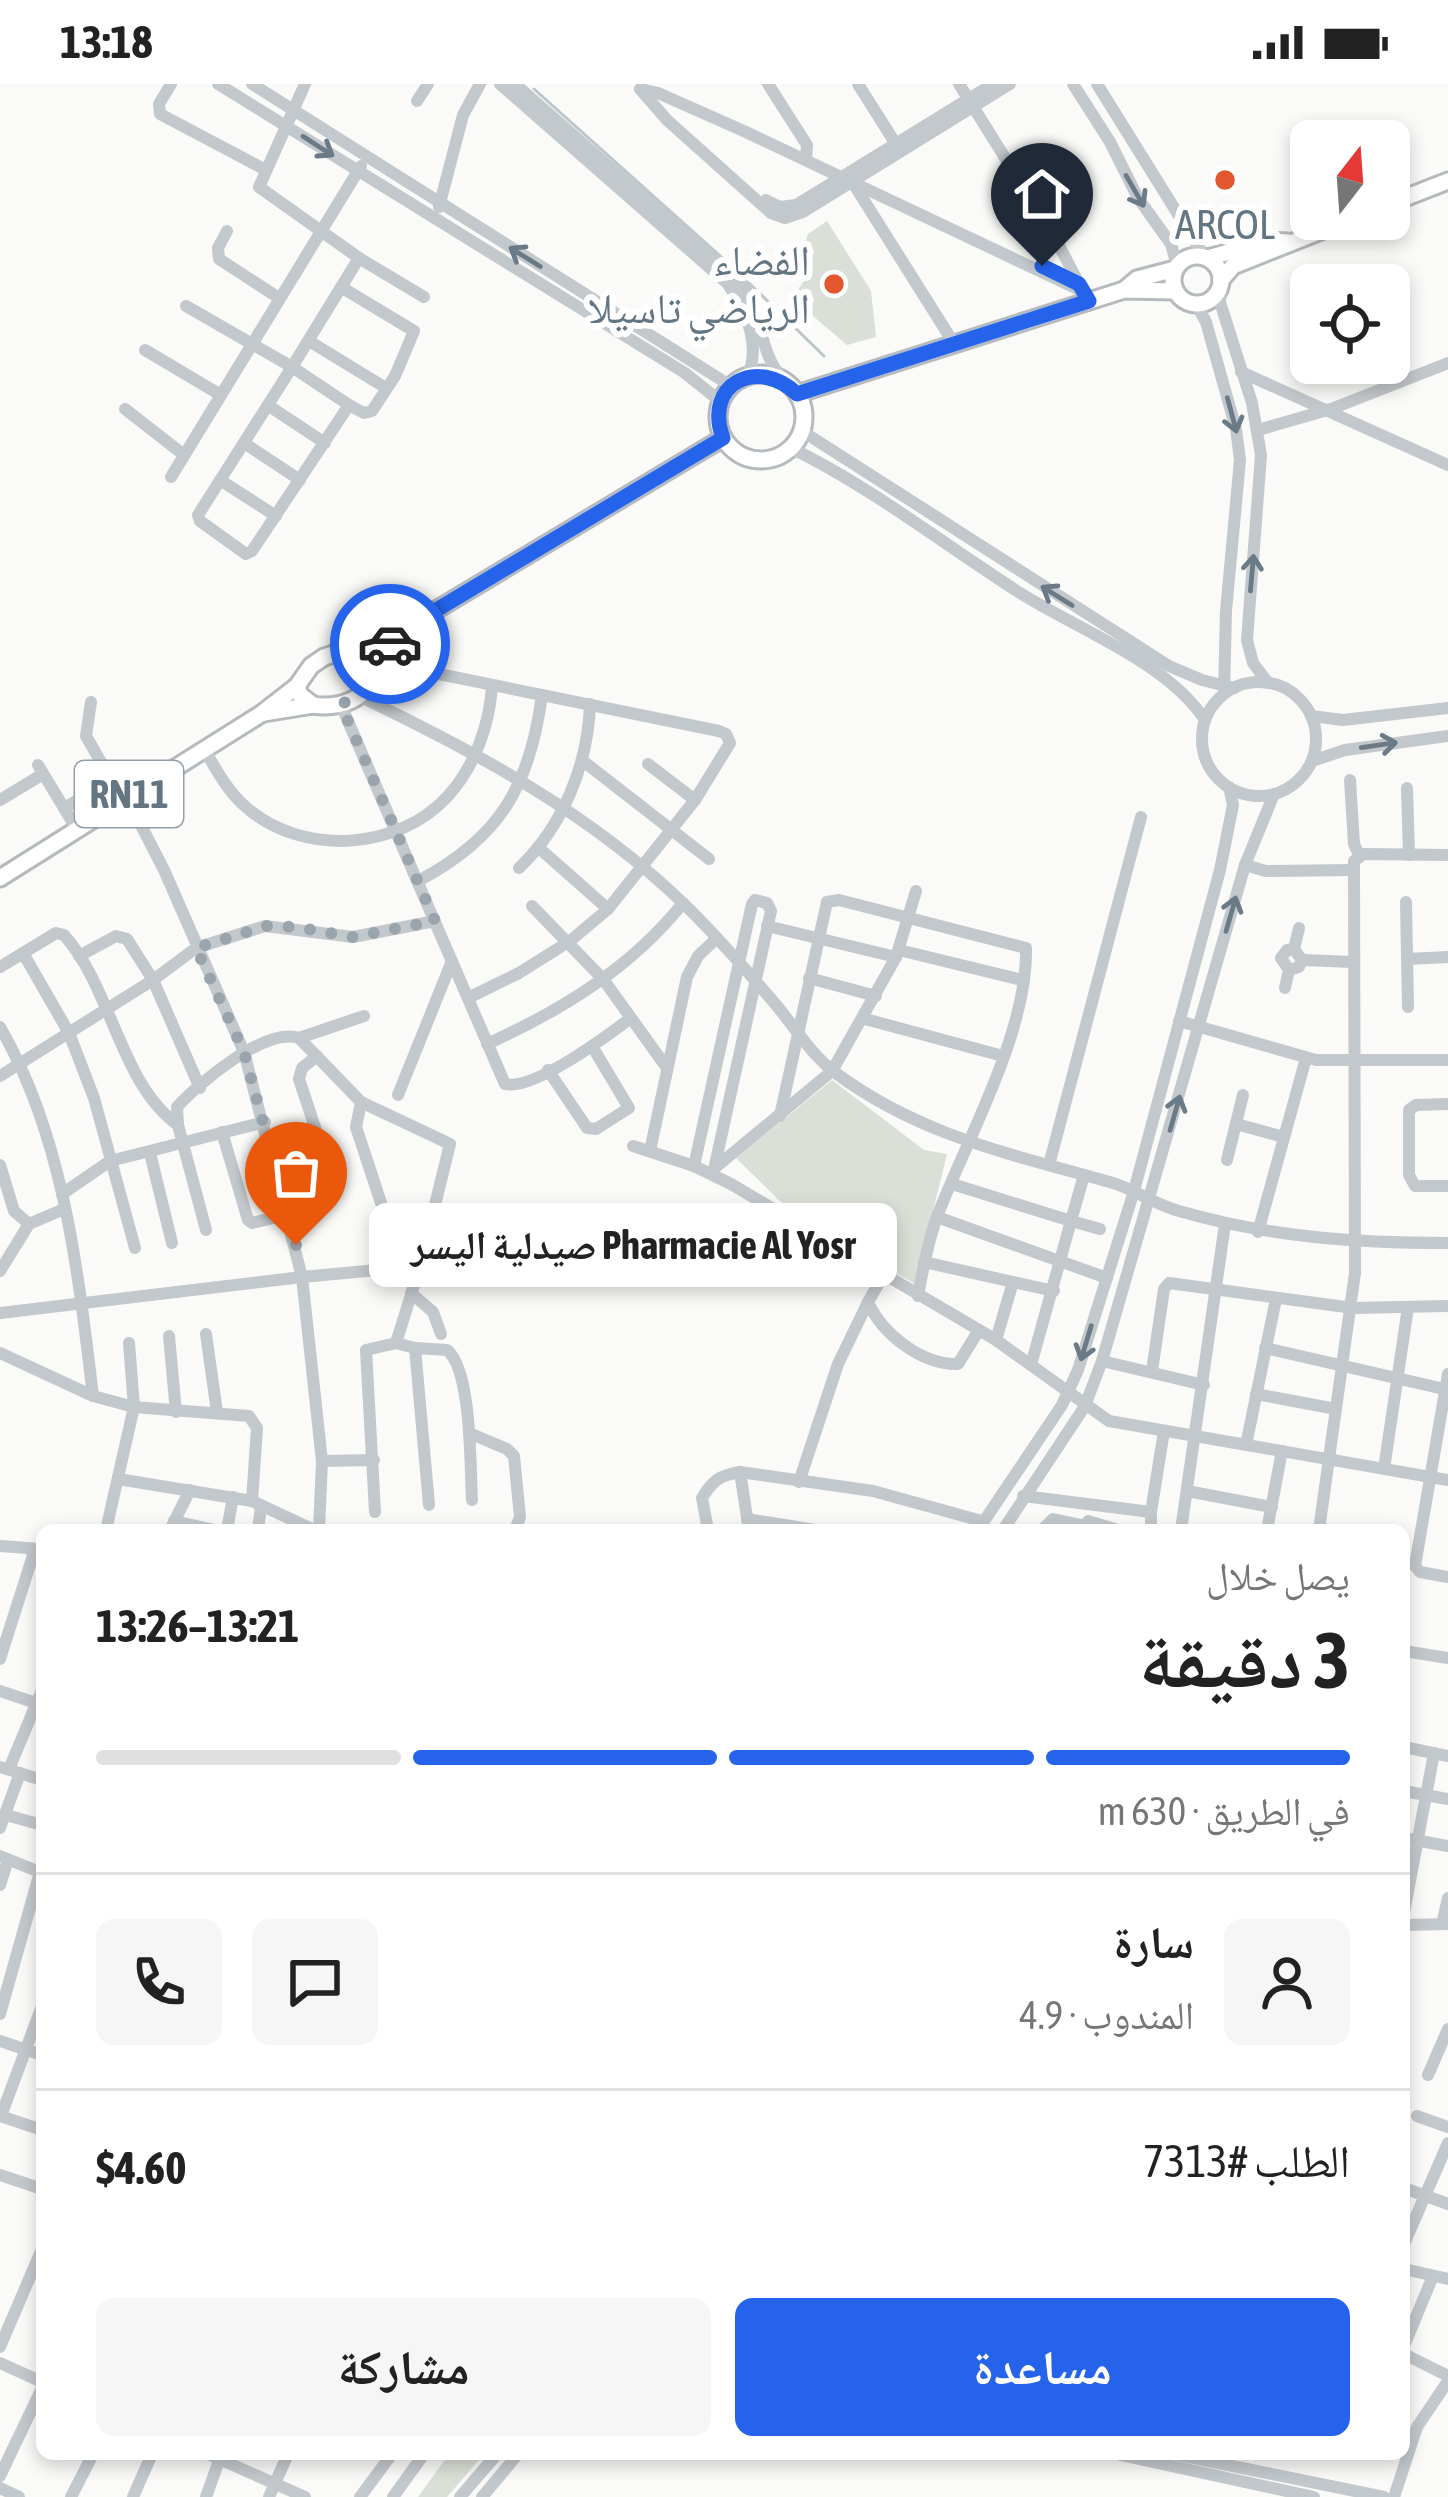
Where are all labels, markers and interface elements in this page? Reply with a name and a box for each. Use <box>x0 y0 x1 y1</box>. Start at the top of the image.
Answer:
text: 13:18 <box>60 16 153 68</box>
north arrow <box>1290 120 1410 240</box>
map controls <box>1290 120 1410 384</box>
one-way arrow <box>300 134 334 159</box>
pin <box>991 143 1093 266</box>
icon: home <box>1009 161 1075 227</box>
marker: ARCOL <box>1212 167 1238 193</box>
one-way arrow <box>1124 173 1148 208</box>
place label: ARCOL <box>1175 200 1275 248</box>
place label: الفضاء الرياضي تاسيلا <box>588 236 810 342</box>
one-way arrow <box>509 245 543 269</box>
button: locate <box>1290 264 1410 384</box>
marker: الفضاء الرياضي تاسيلا <box>821 271 847 297</box>
one-way arrow <box>1222 395 1244 433</box>
one-way arrow <box>1241 554 1264 593</box>
courier <box>330 584 450 704</box>
one-way arrow <box>1041 584 1075 608</box>
icon: car <box>357 611 423 677</box>
one-way arrow <box>1359 733 1398 756</box>
road number: RN11 <box>75 761 183 827</box>
one-way arrow <box>1222 896 1244 934</box>
one-way arrow <box>1165 1095 1187 1133</box>
pin <box>245 1122 347 1245</box>
icon: bag <box>263 1140 329 1206</box>
callout: Pharmacie Al Yosr صيدلية اليسر <box>368 1203 896 1287</box>
text: Pharmacie Al Yosr صيدلية اليسر <box>410 1223 856 1267</box>
one-way arrow <box>1074 1323 1096 1361</box>
text: يصل خلال <box>1206 1554 1350 1598</box>
text: 13:21–13:26 <box>96 1600 299 1652</box>
text: 3 دقيقة <box>1139 1615 1350 1705</box>
text: في الطريق · 630 m <box>1098 1789 1350 1833</box>
text: سارة <box>1113 1916 1194 1968</box>
button: phone <box>96 1919 222 2045</box>
button: chat <box>252 1919 378 2045</box>
button: person <box>1224 1919 1350 2045</box>
text: المندوب · 4.9 <box>1019 1993 1194 2037</box>
text: الطلب #7313 <box>1143 2135 1350 2187</box>
text: $4.60 <box>96 2142 186 2194</box>
button: مشاركة <box>96 2298 711 2436</box>
button: مساعدة <box>735 2298 1350 2436</box>

